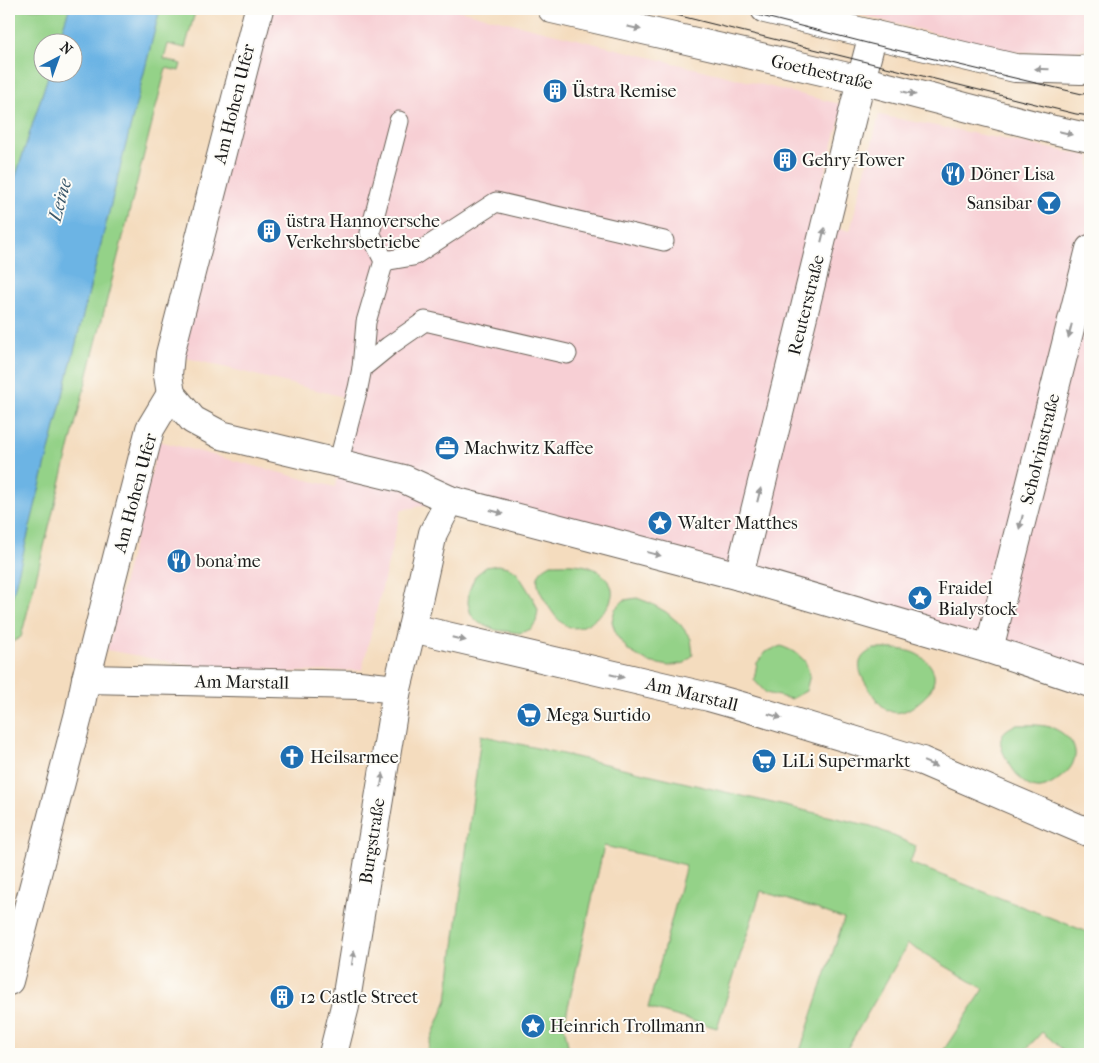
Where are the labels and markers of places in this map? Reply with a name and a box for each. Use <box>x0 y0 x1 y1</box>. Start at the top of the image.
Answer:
building icon: Üstra Remise <box>542 78 568 104</box>
place label: Üstra Remise <box>572 80 677 102</box>
building icon: Gehry-Tower <box>772 147 798 173</box>
place label: Gehry-Tower <box>802 150 905 171</box>
restaurant icon: Döner Lisa <box>940 161 966 187</box>
place label: Döner Lisa <box>970 164 1055 185</box>
bar icon: Sansibar <box>1036 190 1062 216</box>
place label: Sansibar <box>967 193 1032 214</box>
place label: üstra Hannoversche Verkehrsbetriebe <box>285 211 440 253</box>
building icon: üstra Hannoversche Verkehrsbetriebe <box>256 218 282 244</box>
office icon: Machwitz Kaffee <box>434 435 460 461</box>
place label: Machwitz Kaffee <box>464 438 593 459</box>
place icon: Walter Matthes <box>647 510 673 536</box>
place label: Walter Matthes <box>677 513 798 534</box>
restaurant icon: bona'me <box>166 548 192 574</box>
place label: bona'me <box>195 551 261 572</box>
place label: Fraidel Bialystock <box>938 578 1018 620</box>
place icon: Fraidel Bialystock <box>907 585 933 611</box>
supermarket icon: Mega Surtido <box>516 702 542 728</box>
place label: Mega Surtido <box>546 705 651 726</box>
church icon: Heilsarmee <box>279 744 305 770</box>
place label: Heilsarmee <box>310 747 399 768</box>
supermarket icon: LiLi Supermarkt <box>751 748 777 774</box>
place label: LiLi Supermarkt <box>782 751 911 772</box>
building icon: 12 Castle Street <box>269 984 295 1010</box>
place label: 12 Castle Street <box>300 987 419 1008</box>
place icon: Heinrich Trollmann <box>520 1013 546 1039</box>
place label: Heinrich Trollmann <box>550 1016 706 1037</box>

